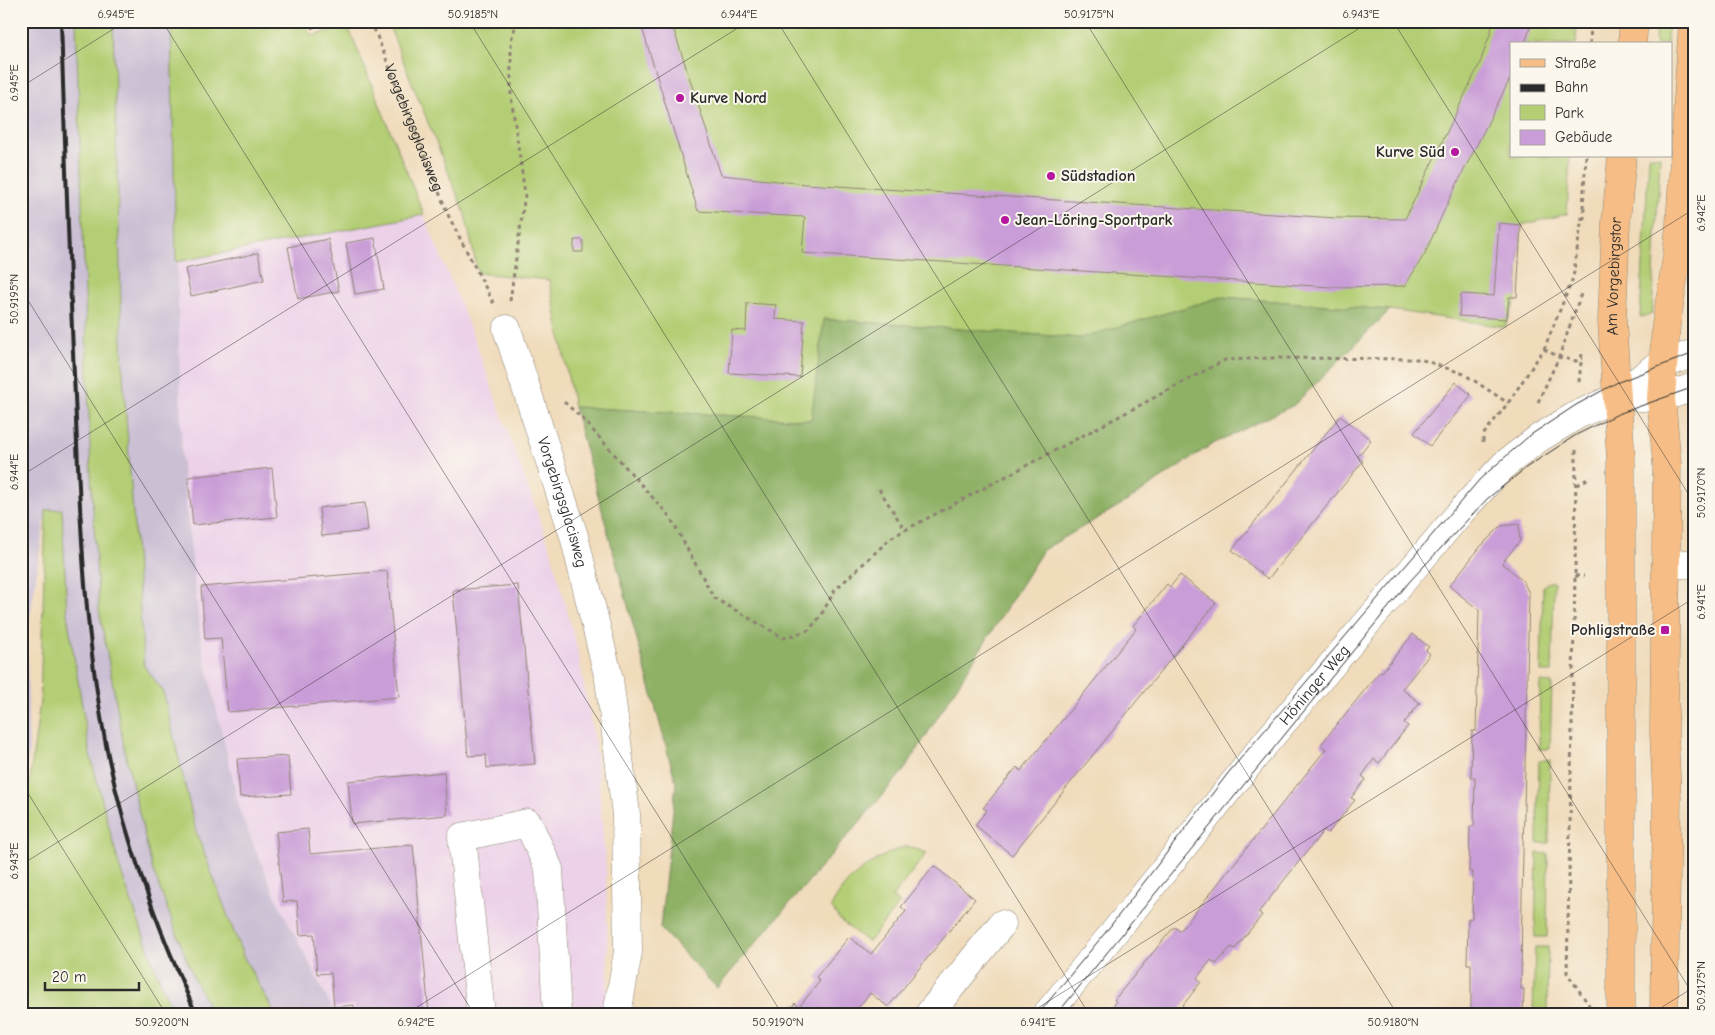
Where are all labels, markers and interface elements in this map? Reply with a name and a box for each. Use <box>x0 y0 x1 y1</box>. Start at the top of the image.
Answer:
text: 6.945°E <box>97 7 135 21</box>
text: 50.9185°N <box>448 7 498 21</box>
text: 6.944°E <box>721 7 757 21</box>
text: 50.9175°N <box>1064 7 1114 21</box>
text: 6.943°E <box>1343 7 1379 21</box>
legend <box>1510 42 1672 158</box>
text: Straße <box>1555 54 1597 72</box>
street label: Vorgebirgsglacisweg <box>380 61 447 194</box>
text: 6.945°E <box>7 64 21 102</box>
text: Bahn <box>1555 78 1588 96</box>
place label: Kurve Nord <box>690 89 767 107</box>
marker: Kurve Nord <box>674 92 686 104</box>
text: Park <box>1555 104 1584 122</box>
text: Gebäude <box>1555 128 1613 146</box>
place label: Kurve Süd <box>1376 143 1445 161</box>
marker: Kurve Süd <box>1449 146 1461 158</box>
place label: Südstadion <box>1061 167 1135 185</box>
marker: Südstadion <box>1045 170 1057 182</box>
text: 6.942°E <box>1694 195 1708 232</box>
place label: Jean-Löring-Sportpark <box>1015 211 1173 229</box>
marker: Jean-Löring-Sportpark <box>999 214 1011 226</box>
street label: Am Vorgebirgstor <box>1603 216 1625 336</box>
text: 50.9195°N <box>7 274 21 324</box>
street label: Vorgebirgsglacisweg <box>534 435 590 570</box>
text: 6.944°E <box>7 454 21 490</box>
text: 50.9170°N <box>1694 468 1708 518</box>
text: 6.941°E <box>1694 584 1708 620</box>
place label: Pohligstraße <box>1571 621 1655 639</box>
marker: Pohligstraße <box>1659 624 1671 636</box>
street label: Höninger Weg <box>1276 642 1353 729</box>
text: 6.943°E <box>7 843 21 879</box>
scale bar <box>45 960 139 992</box>
text: 50.9175°N <box>1694 961 1708 1011</box>
text: 20 m <box>52 968 86 986</box>
text: 50.9200°N <box>135 1015 189 1029</box>
text: 6.942°E <box>398 1015 435 1029</box>
text: 50.9190°N <box>752 1015 804 1029</box>
text: 6.941°E <box>1020 1015 1056 1029</box>
text: 50.9180°N <box>1367 1015 1419 1029</box>

